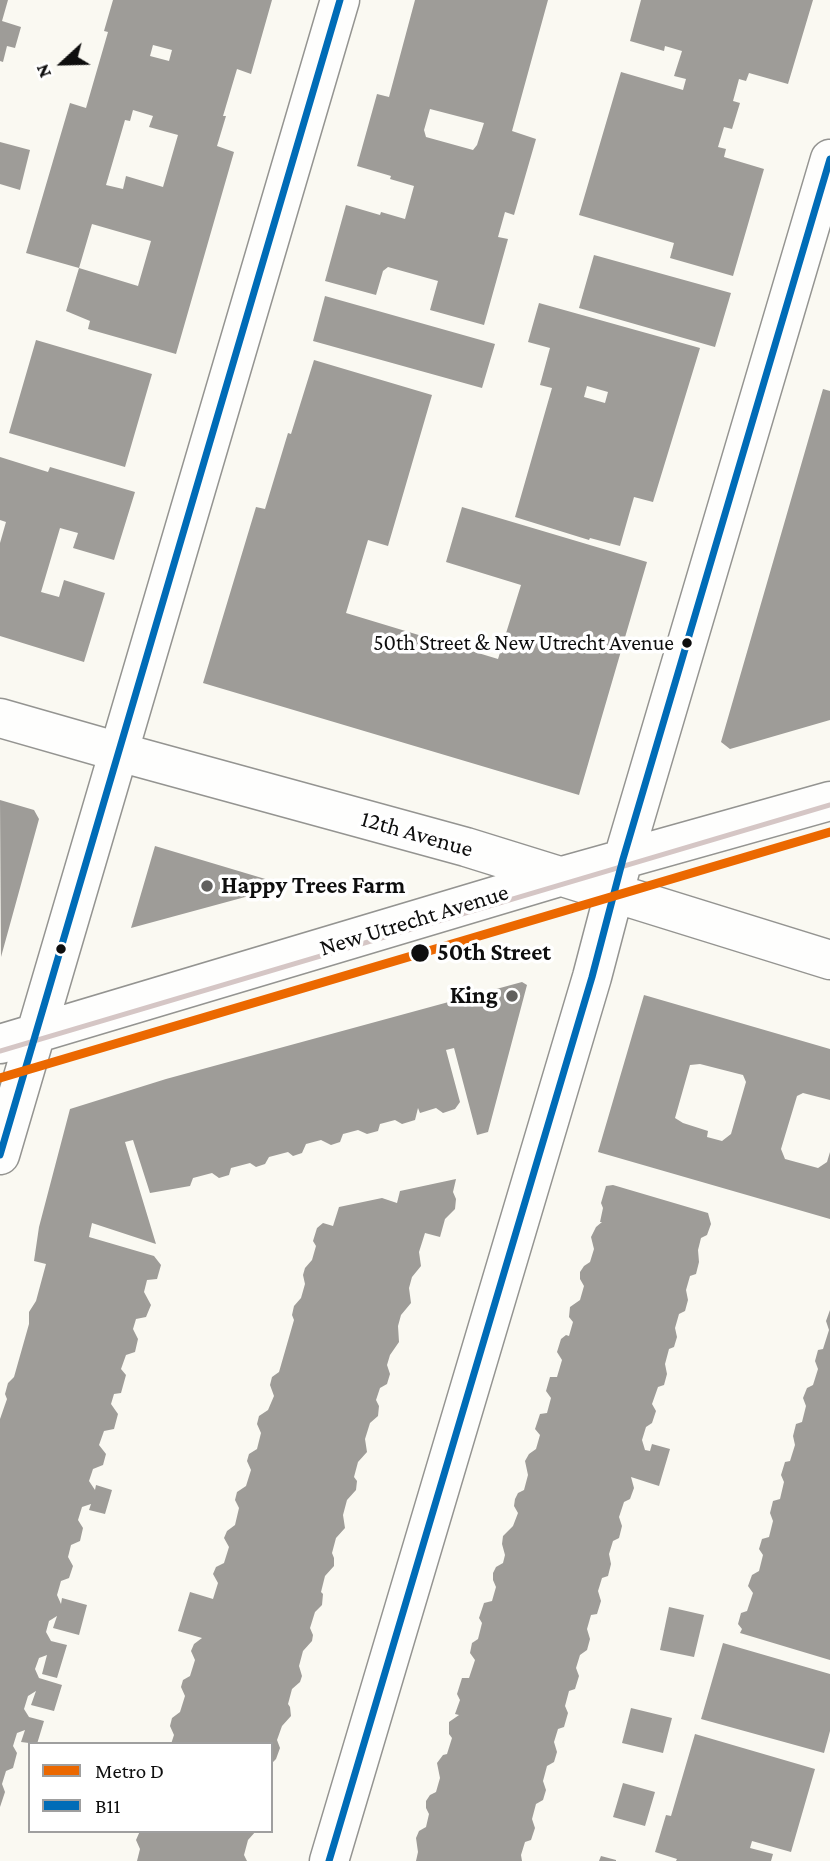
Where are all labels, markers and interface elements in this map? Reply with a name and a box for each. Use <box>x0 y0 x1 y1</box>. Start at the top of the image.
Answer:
north arrow <box>28 28 98 98</box>
text: N <box>31 61 55 81</box>
place label: 50th Street & New Utrecht Avenue <box>373 630 674 656</box>
marker: 50th Street & New Utrecht Avenue <box>680 636 694 650</box>
street label: 12th Avenue <box>358 804 476 864</box>
place label: Happy Trees Farm <box>221 872 405 900</box>
marker: Happy Trees Farm <box>199 878 215 894</box>
street label: New Utrecht Avenue <box>316 878 512 962</box>
place label: 50th Street <box>437 939 551 967</box>
unlabelled marker <box>54 942 68 956</box>
marker: 50th Street <box>409 942 431 964</box>
place label: King <box>450 982 498 1010</box>
marker: King <box>504 988 520 1004</box>
legend <box>28 1742 273 1833</box>
text: Metro D <box>95 1759 164 1783</box>
text: B11 <box>95 1794 120 1818</box>

